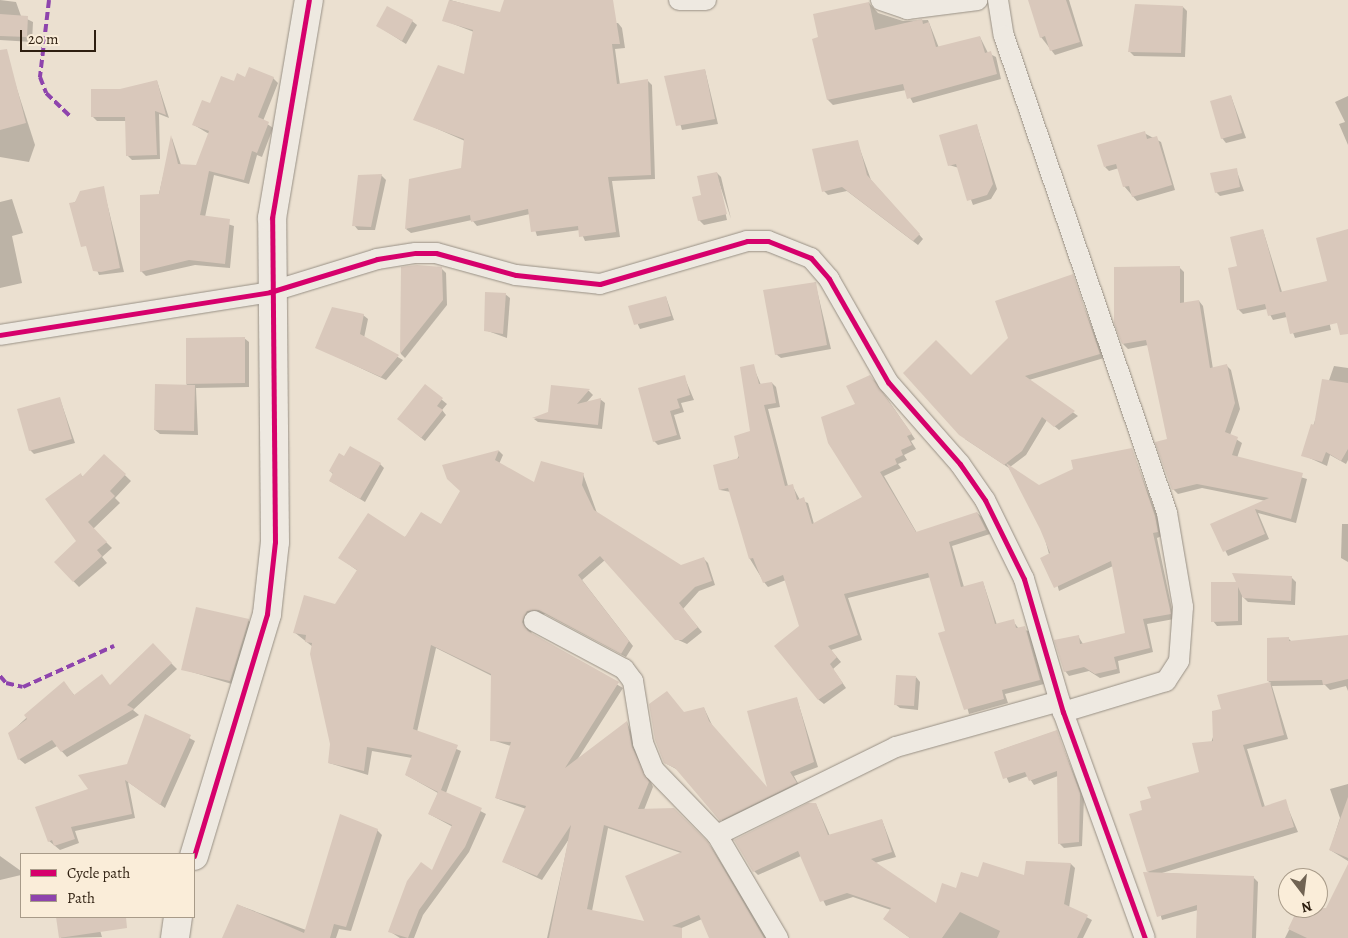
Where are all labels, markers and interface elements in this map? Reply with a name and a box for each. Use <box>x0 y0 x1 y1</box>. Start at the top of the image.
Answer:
scale bar <box>22 20 99 52</box>
text: 20 m <box>28 29 59 49</box>
legend <box>20 853 195 918</box>
text: Cycle path <box>67 863 130 883</box>
north arrow <box>1278 868 1328 918</box>
text: Path <box>67 888 95 908</box>
text: N <box>1299 897 1314 918</box>

